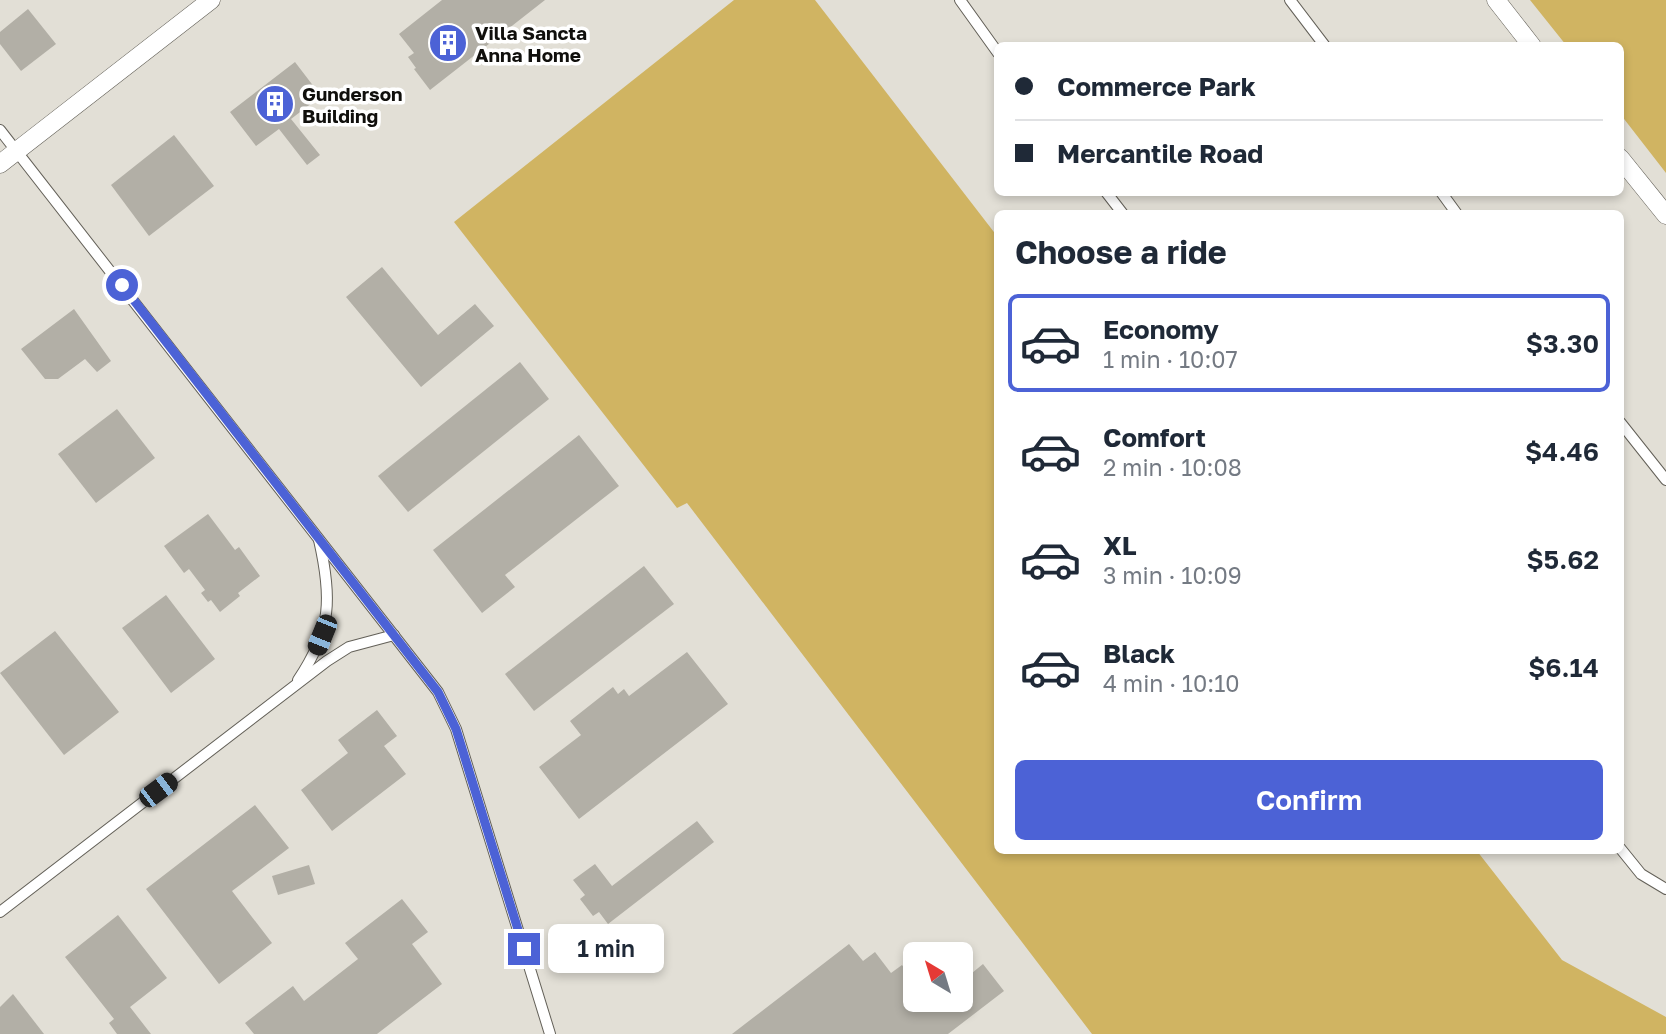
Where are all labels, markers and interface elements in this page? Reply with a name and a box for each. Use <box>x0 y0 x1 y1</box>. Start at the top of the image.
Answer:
place label: Villa Sancta Anna Home <box>475 21 587 66</box>
building icon: Villa Sancta Anna Home <box>427 22 469 64</box>
text: Commerce Park <box>1057 71 1256 102</box>
place label: Gunderson Building <box>302 82 403 127</box>
building icon: Gunderson Building <box>254 83 296 125</box>
text: Mercantile Road <box>1057 138 1263 169</box>
text: Choose a ride <box>1015 233 1227 271</box>
route start <box>106 269 138 301</box>
icon: car <box>1019 312 1082 375</box>
text: Economy <box>1103 314 1219 345</box>
text: $3.30 <box>1526 328 1599 359</box>
text: 1 min · 10:07 <box>1103 345 1238 373</box>
icon: car <box>1019 420 1082 483</box>
text: Comfort <box>1103 422 1206 453</box>
text: $4.46 <box>1525 436 1599 467</box>
text: 2 min · 10:08 <box>1103 453 1242 481</box>
icon: car <box>1019 528 1082 591</box>
text: XL <box>1103 530 1137 561</box>
text: $5.62 <box>1526 544 1599 575</box>
text: 3 min · 10:09 <box>1103 561 1242 589</box>
car <box>305 612 340 658</box>
icon: car <box>1019 636 1082 699</box>
text: Black <box>1103 638 1175 669</box>
text: $6.14 <box>1528 652 1599 683</box>
text: 4 min · 10:10 <box>1103 669 1240 697</box>
button: Confirm <box>1015 760 1603 840</box>
car <box>135 769 182 811</box>
callout: 1 min <box>548 925 664 974</box>
route end <box>508 933 540 965</box>
text: 1 min <box>577 934 635 962</box>
north arrow <box>903 942 973 1012</box>
map controls <box>903 942 973 1012</box>

